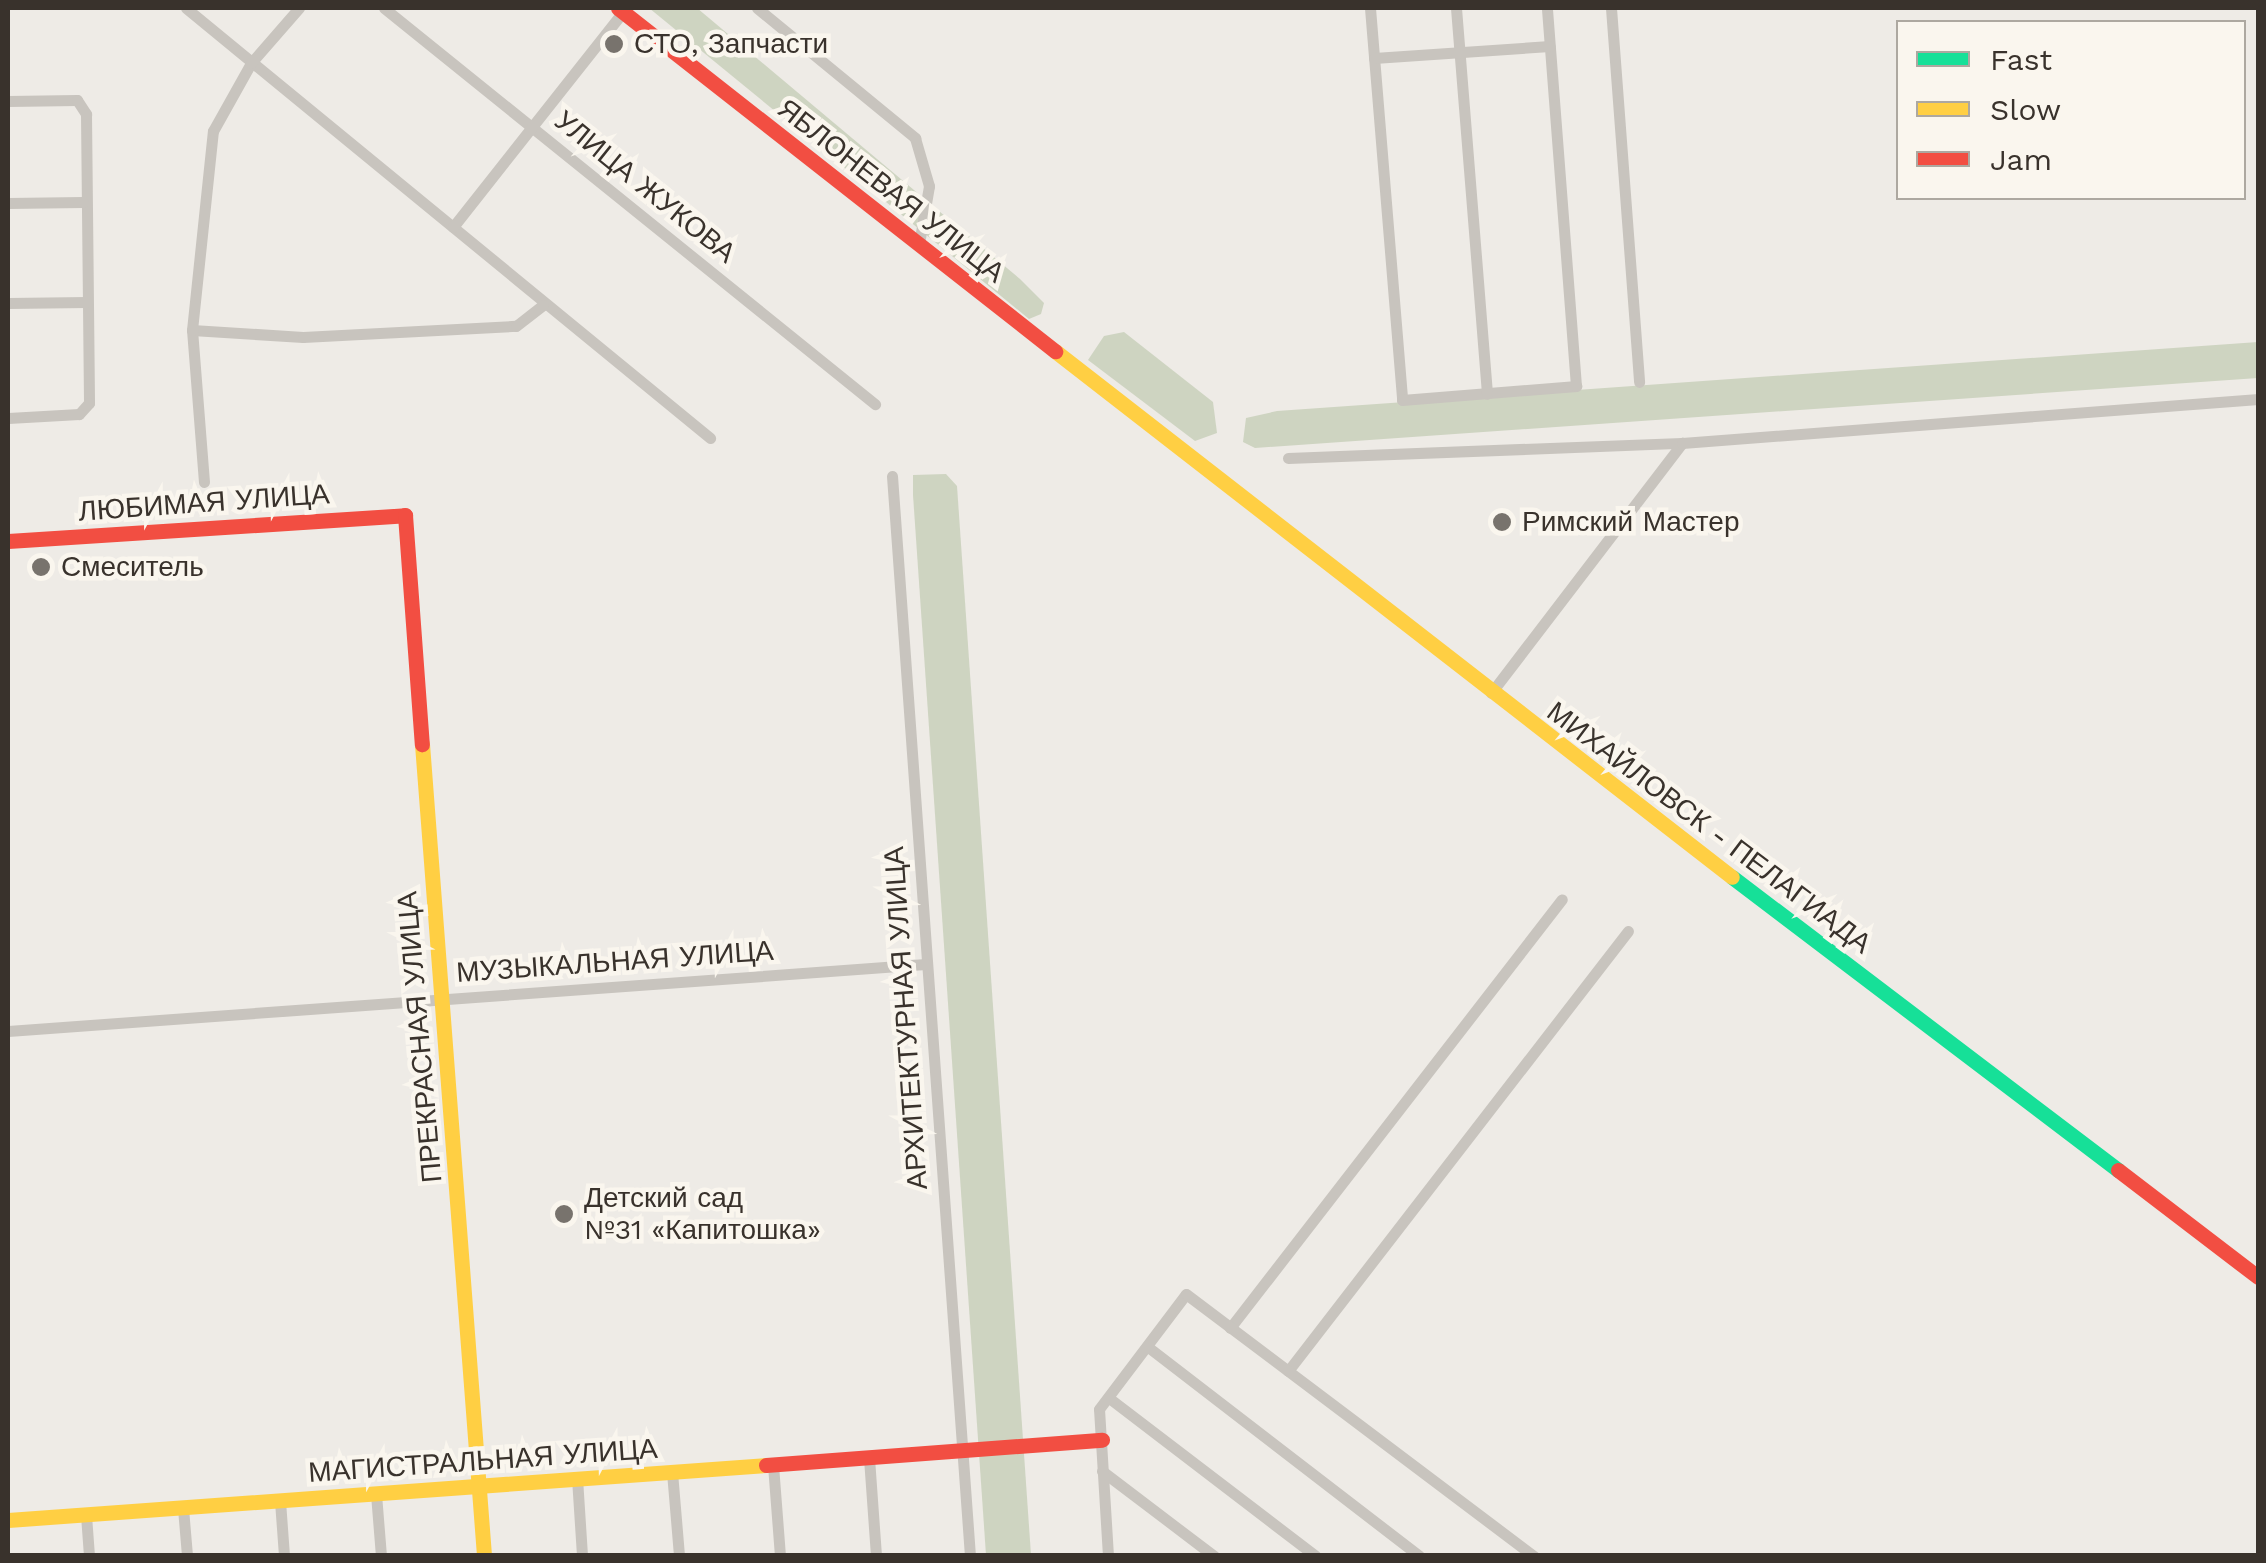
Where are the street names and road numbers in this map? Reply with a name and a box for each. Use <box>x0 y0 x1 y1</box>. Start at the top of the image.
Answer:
street label: ЯБЛОНЕВАЯ УЛИЦА <box>771 92 1011 290</box>
street label: УЛИЦА ЖУКОВА <box>548 104 742 270</box>
street label: ЛЮБИМАЯ УЛИЦА <box>77 477 331 529</box>
street label: МИХАЙЛОВСК - ПЕЛАГИАДА <box>1540 695 1878 961</box>
street label: АРХИТЕКТУРНАЯ УЛИЦА <box>877 845 935 1191</box>
street label: ПРЕКРАСНАЯ УЛИЦА <box>391 890 449 1184</box>
street label: МУЗЫКАЛЬНАЯ УЛИЦА <box>455 934 775 990</box>
street label: МАГИСТРАЛЬНАЯ УЛИЦА <box>307 1432 659 1490</box>

